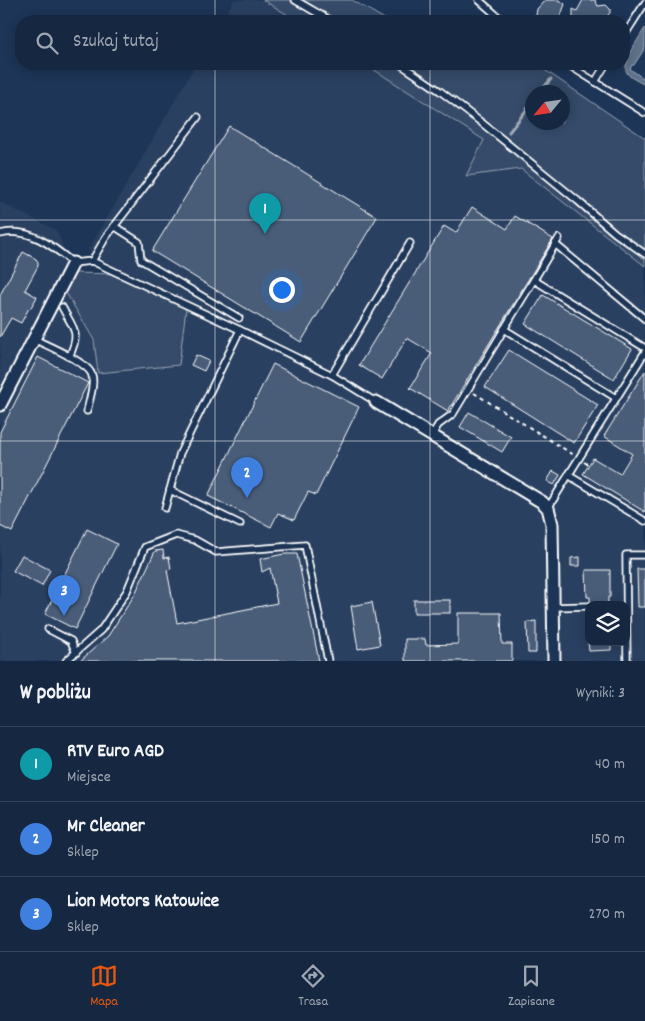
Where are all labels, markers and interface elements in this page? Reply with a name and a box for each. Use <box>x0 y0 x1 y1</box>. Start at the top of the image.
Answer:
search box <box>15 15 630 70</box>
icon: search <box>33 29 61 57</box>
text: Szukaj tutaj <box>73 29 159 56</box>
north arrow <box>525 85 570 130</box>
pin: 1 <box>249 193 281 234</box>
your location <box>269 277 295 303</box>
pin: 2 <box>231 457 263 498</box>
pin: 3 <box>48 575 80 616</box>
map controls <box>585 601 630 646</box>
button: layers <box>585 601 630 646</box>
text: W pobliżu <box>20 679 91 709</box>
text: Wyniki: 3 <box>576 682 625 705</box>
text: RTV Euro AGD <box>67 739 164 766</box>
text: 1 <box>34 753 38 776</box>
text: 40 m <box>595 753 625 776</box>
text: Miejsce <box>67 766 111 789</box>
text: Mr Cleaner <box>67 814 145 841</box>
text: 2 <box>33 828 40 851</box>
text: 150 m <box>591 828 625 851</box>
text: Sklep <box>67 841 99 864</box>
text: Lion Motors Katowice <box>67 889 219 916</box>
text: 3 <box>32 903 40 926</box>
text: 270 m <box>589 903 625 926</box>
text: Sklep <box>67 916 99 939</box>
tab: Mapa <box>90 962 118 1012</box>
tab: Trasa <box>298 962 328 1012</box>
tab: Zapisane <box>508 962 555 1012</box>

